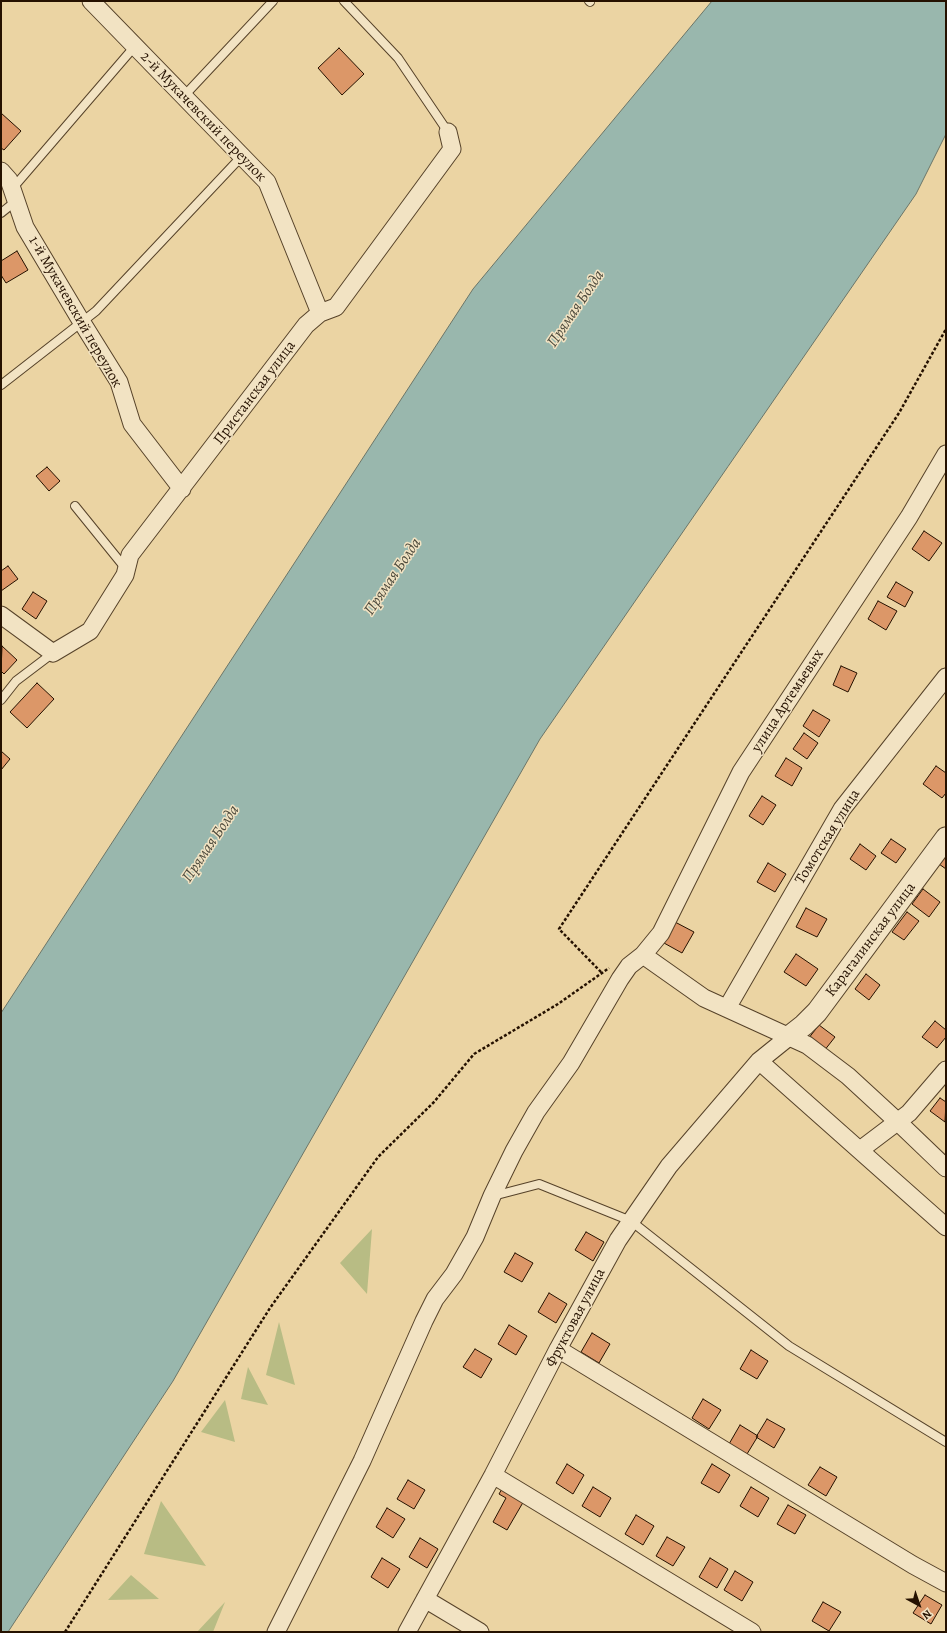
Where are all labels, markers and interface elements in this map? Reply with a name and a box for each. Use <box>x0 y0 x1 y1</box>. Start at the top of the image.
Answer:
street label: 2-й Мукачевский переулок <box>136 48 270 186</box>
street label: 1-й Мукачевский переулок <box>24 233 126 391</box>
water label: Прямая Болда <box>543 267 609 351</box>
street label: Пристанская улица <box>210 337 300 449</box>
water label: Прямая Болда <box>360 535 426 619</box>
street label: улица Артемьевых <box>748 646 828 756</box>
street label: Томотская улица <box>792 786 864 888</box>
water label: Прямая Болда <box>178 802 244 886</box>
street label: Карагалинская улица <box>822 879 920 1001</box>
street label: Фруктовая улица <box>542 1265 610 1371</box>
north arrow <box>899 1585 939 1625</box>
text: N <box>919 1606 935 1623</box>

